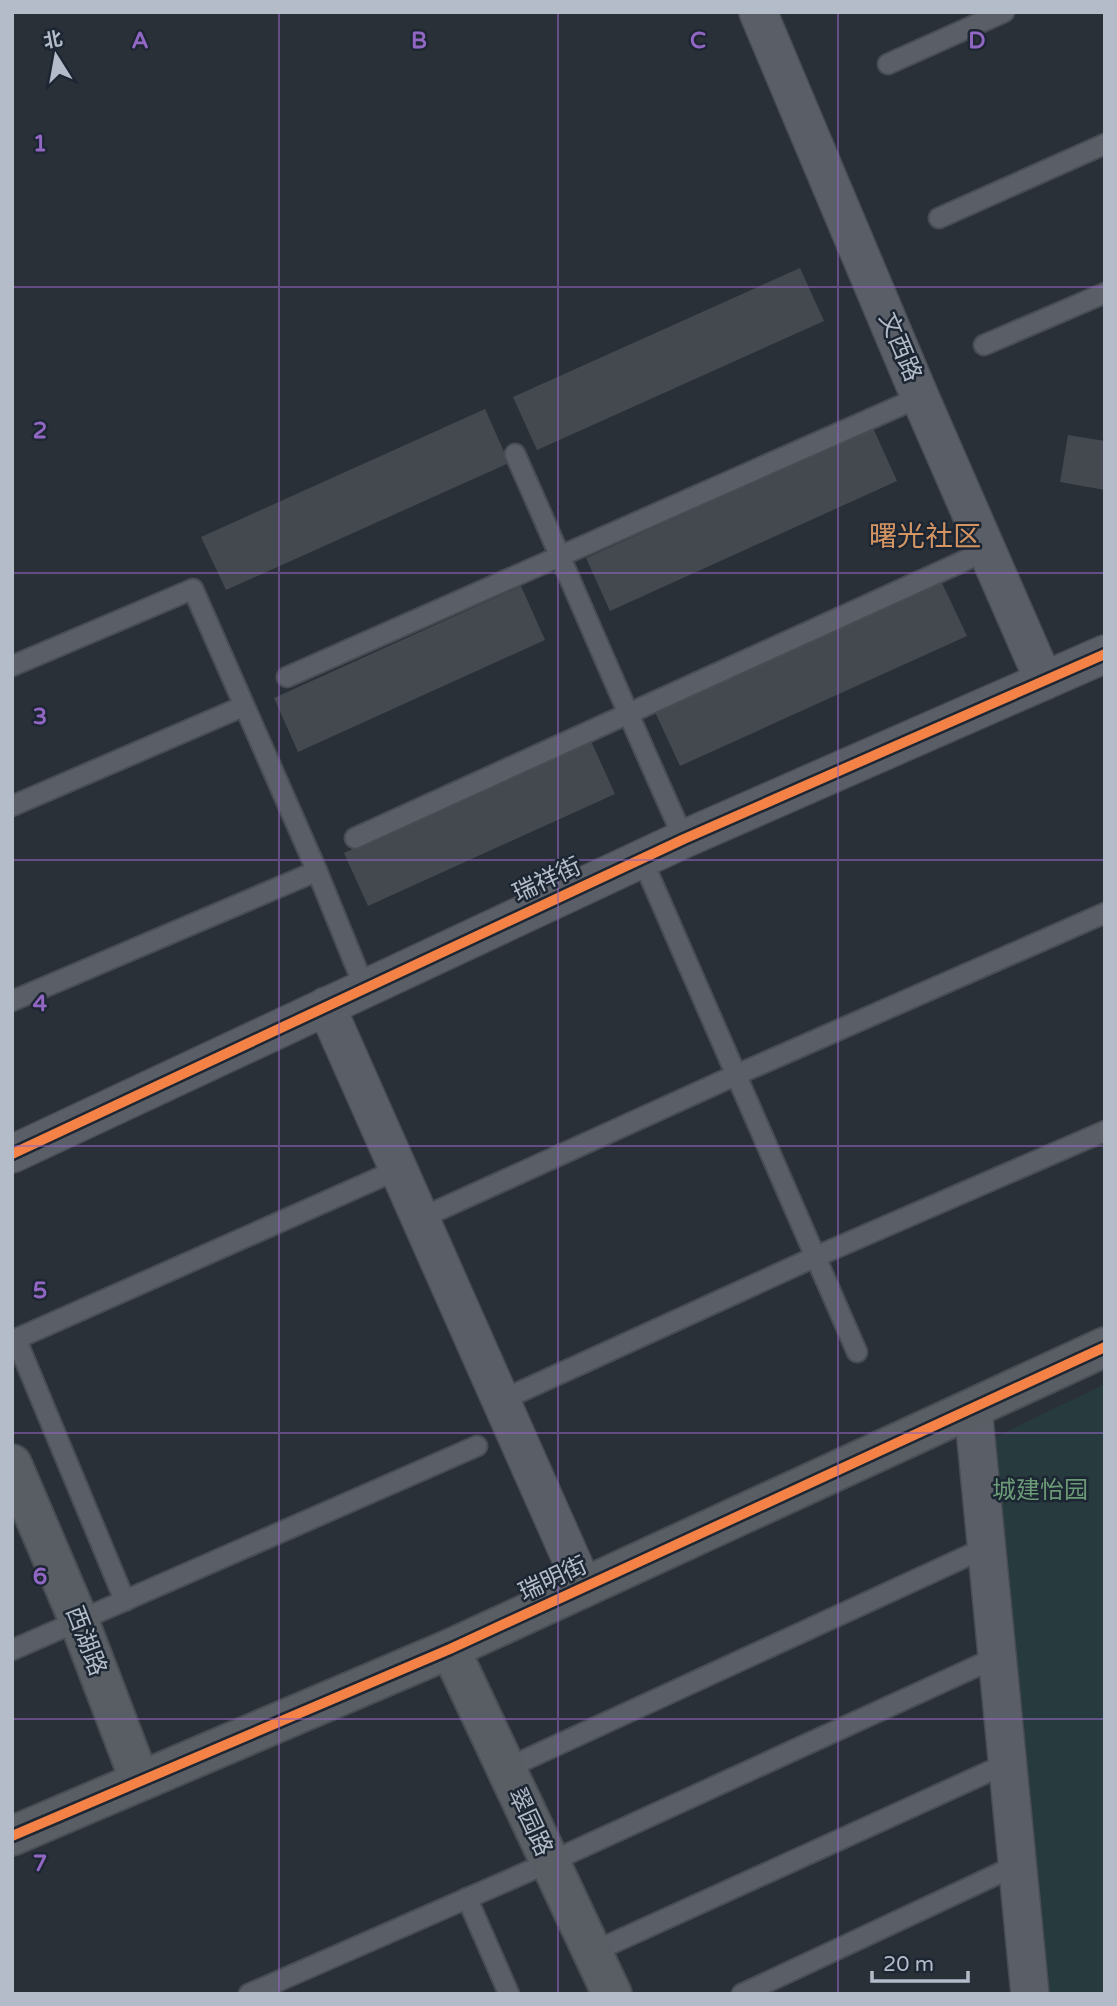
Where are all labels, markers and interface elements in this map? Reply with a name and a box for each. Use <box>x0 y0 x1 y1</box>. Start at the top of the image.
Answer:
north arrow <box>21 21 91 91</box>
text: A <box>131 27 149 55</box>
text: B <box>411 27 427 55</box>
text: C <box>690 27 706 55</box>
text: D <box>968 27 986 55</box>
text: 北 <box>42 28 64 53</box>
text: 1 <box>33 130 47 158</box>
street label: 文西路 <box>873 308 927 386</box>
text: 2 <box>33 417 47 445</box>
district label: 曙光社区 <box>869 520 981 554</box>
text: 3 <box>33 703 47 731</box>
street label: 瑞祥街 <box>508 852 586 908</box>
text: 4 <box>33 990 48 1018</box>
text: 5 <box>33 1277 47 1305</box>
park label: 城建怡园 <box>992 1476 1088 1505</box>
street label: 瑞明街 <box>514 1551 592 1607</box>
text: 6 <box>33 1563 47 1591</box>
street label: 西湖路 <box>60 1602 112 1680</box>
street label: 翠园路 <box>502 1783 558 1861</box>
text: 7 <box>33 1850 47 1878</box>
scale bar <box>872 1940 968 1984</box>
text: 20 m <box>883 1952 934 1977</box>

